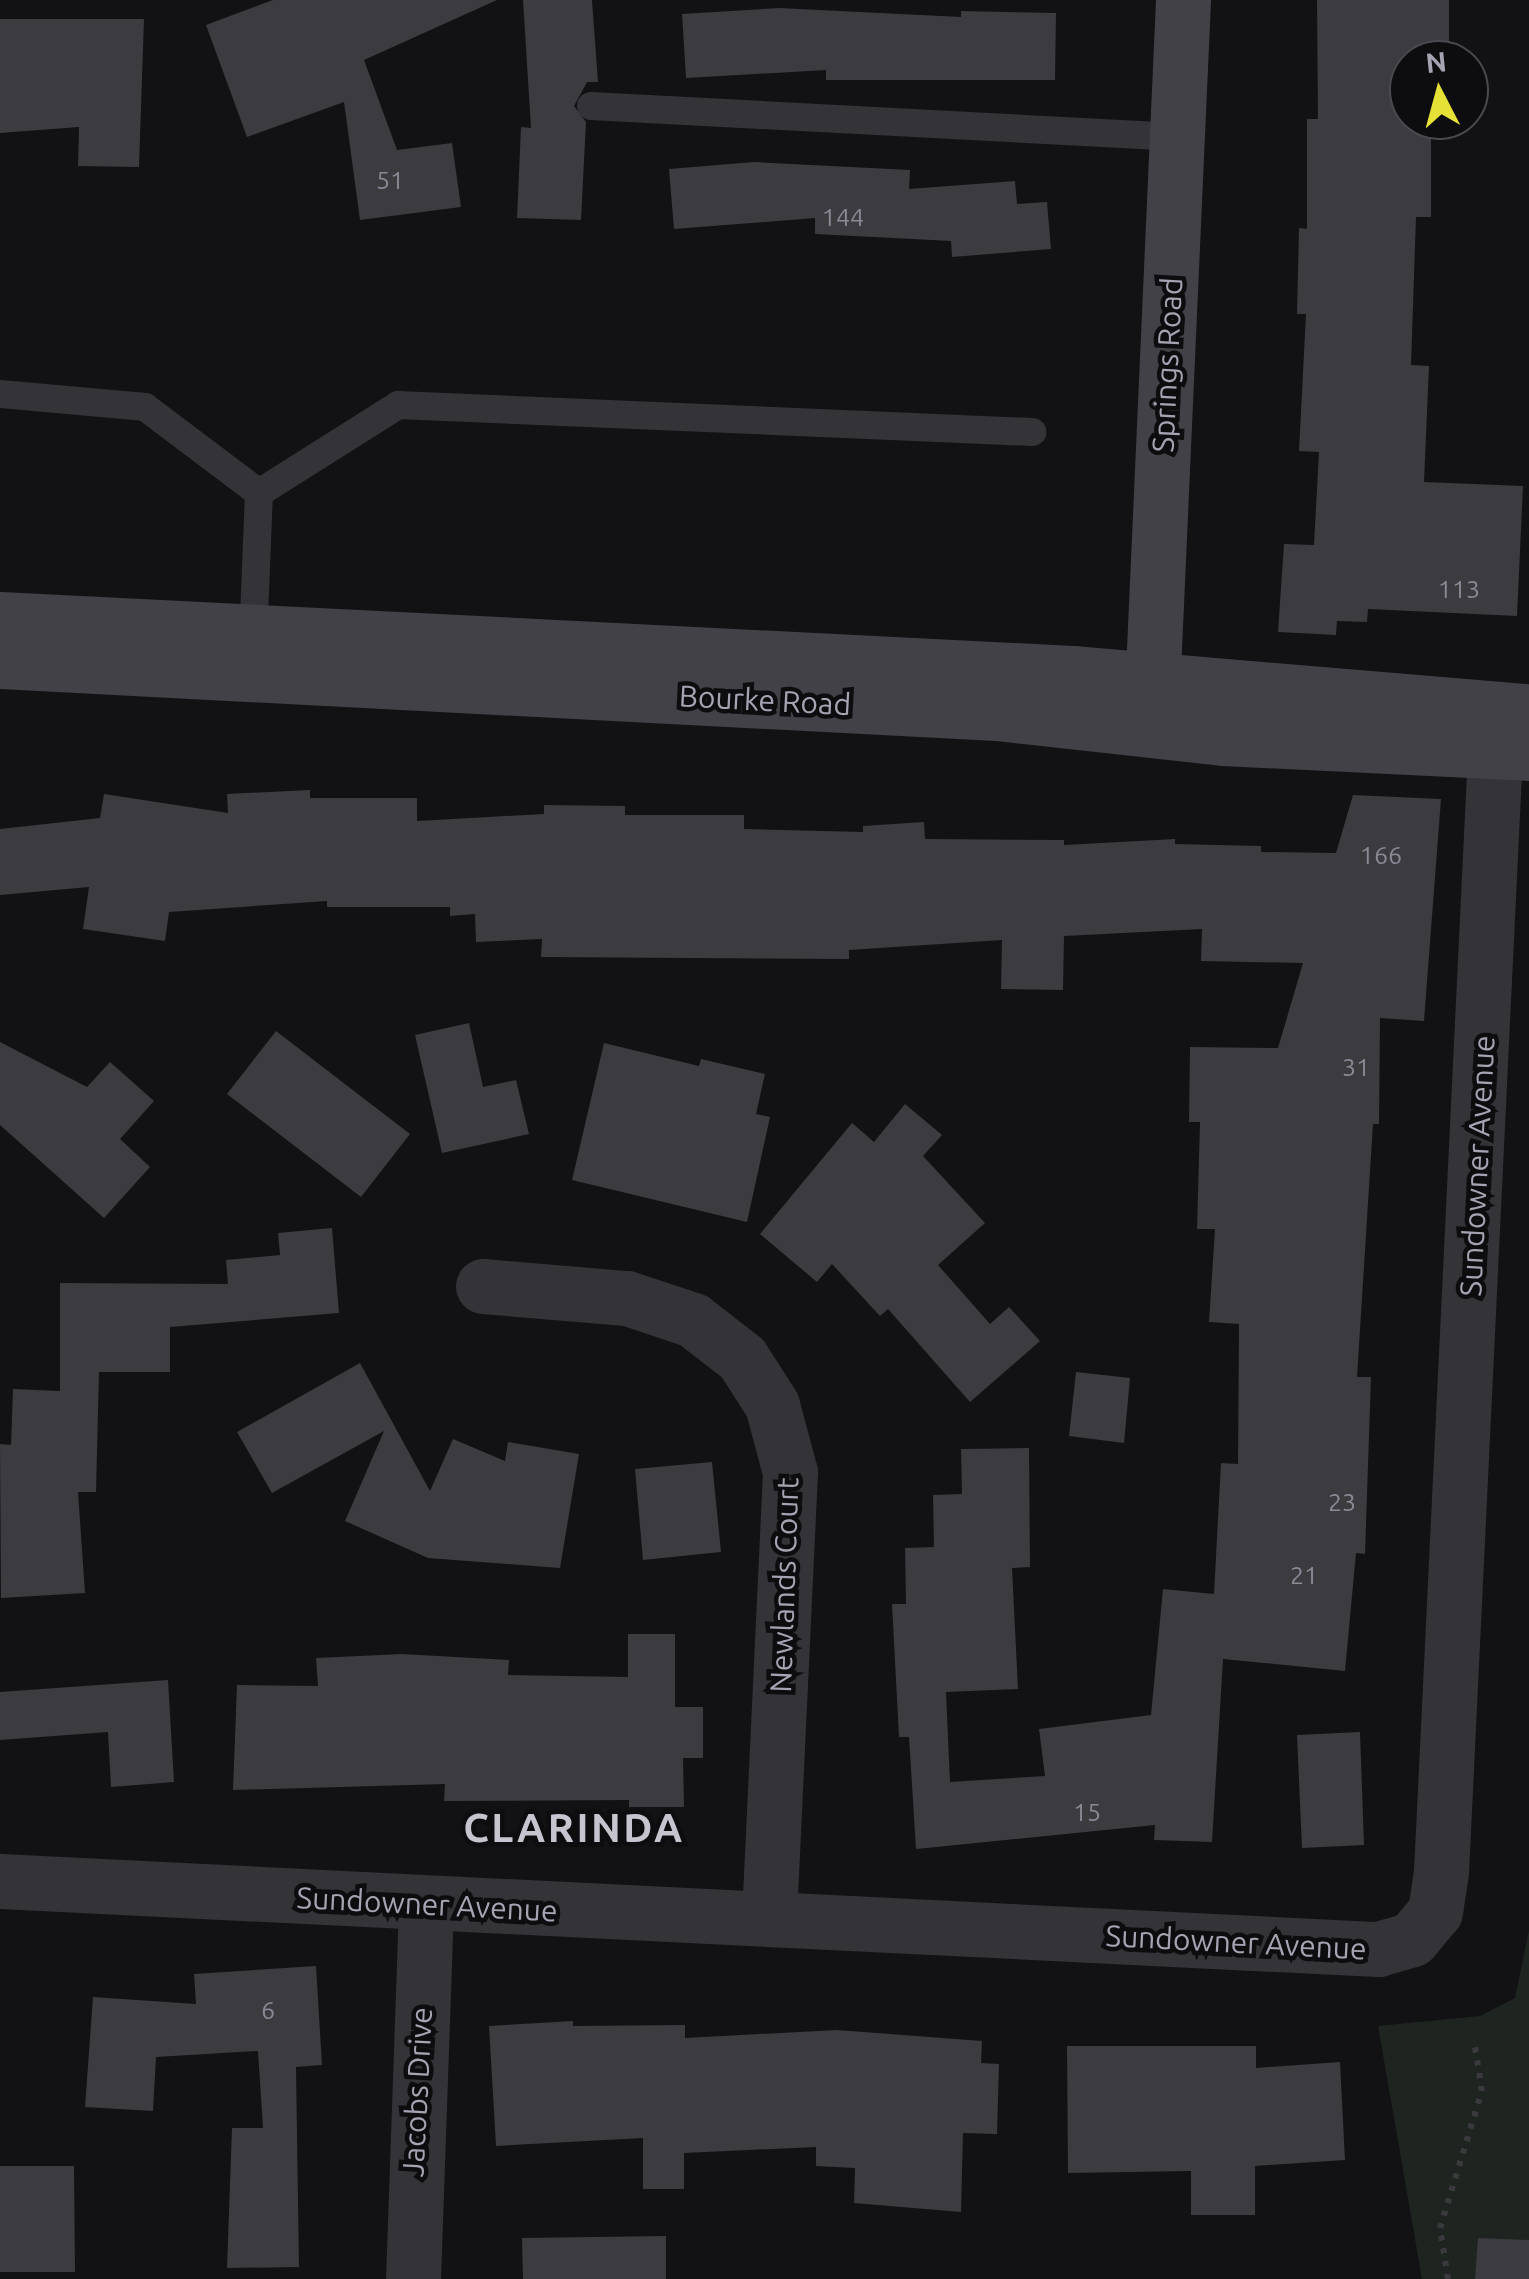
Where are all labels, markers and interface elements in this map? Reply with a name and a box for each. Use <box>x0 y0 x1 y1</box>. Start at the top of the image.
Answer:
north arrow <box>1389 40 1489 140</box>
text: N <box>1424 45 1448 78</box>
house number: 51 <box>376 165 404 195</box>
house number: 144 <box>822 202 864 232</box>
street label: Springs Road <box>1144 277 1190 453</box>
house number: 113 <box>1438 574 1480 604</box>
street label: Bourke Road <box>678 678 852 722</box>
house number: 166 <box>1360 840 1402 870</box>
street label: Sundowner Avenue <box>1452 1035 1502 1297</box>
house number: 31 <box>1342 1052 1370 1082</box>
street label: Newlands Court <box>762 1477 806 1693</box>
house number: 23 <box>1328 1487 1356 1517</box>
house number: 21 <box>1290 1560 1318 1590</box>
house number: 15 <box>1073 1797 1101 1827</box>
district label: CLARINDA <box>463 1804 685 1852</box>
street label: Sundowner Avenue <box>296 1879 558 1929</box>
street label: Sundowner Avenue <box>1105 1917 1367 1967</box>
house number: 6 <box>261 1995 275 2025</box>
street label: Jacobs Drive <box>395 2006 439 2178</box>

